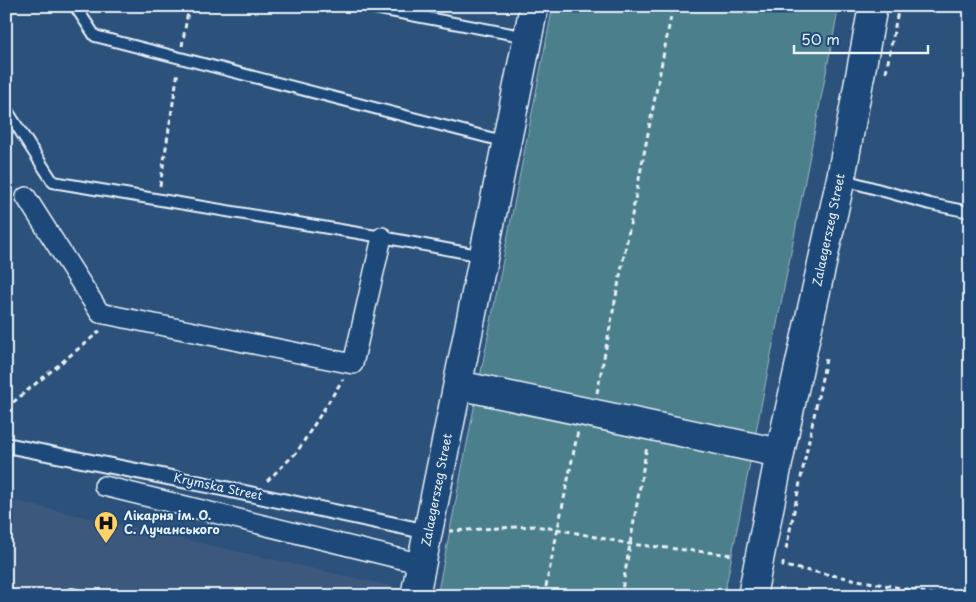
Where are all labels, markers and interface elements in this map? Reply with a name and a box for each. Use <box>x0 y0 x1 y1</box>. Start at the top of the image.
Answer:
scale bar <box>794 22 927 54</box>
text: 50 m <box>801 27 840 50</box>
street label: Zalaegerszeg Street <box>807 172 849 288</box>
street label: Zalaegerszeg Street <box>416 432 456 548</box>
street label: Krymska Street <box>172 468 265 504</box>
place label: Лікарня ім. О. С. Лучанського <box>124 506 220 538</box>
hospital icon: Лікарня ім. О. С. Лучанського <box>93 510 119 544</box>

